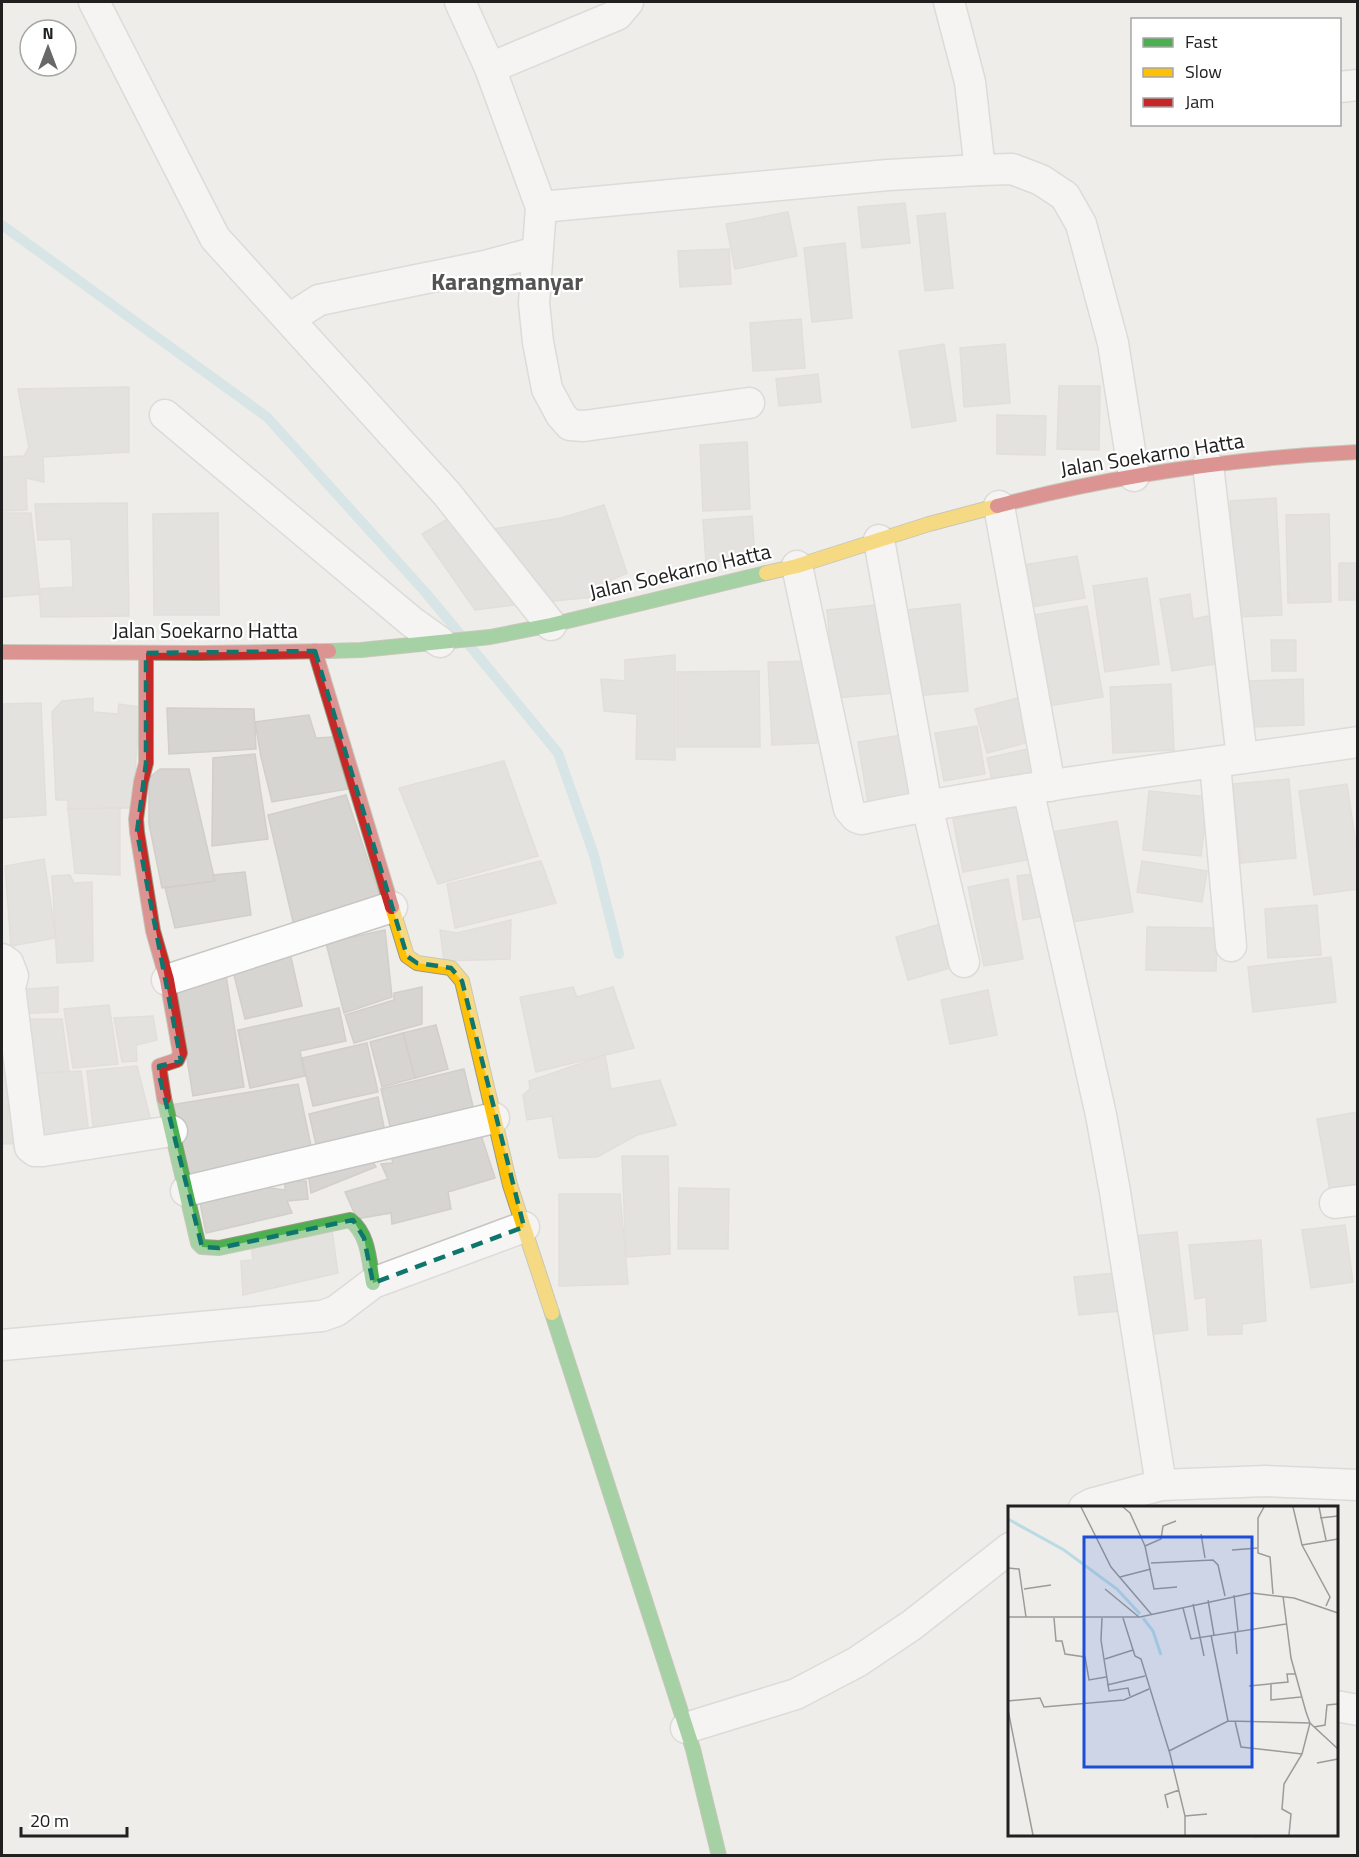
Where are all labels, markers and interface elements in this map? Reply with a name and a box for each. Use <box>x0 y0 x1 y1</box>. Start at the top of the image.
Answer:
north arrow <box>18 18 78 78</box>
legend <box>1131 18 1341 126</box>
text: N <box>42 21 54 45</box>
text: Fast <box>1185 28 1218 55</box>
text: Slow <box>1185 58 1222 85</box>
text: Jam <box>1185 88 1214 115</box>
district label: Karangmanyar <box>431 263 583 299</box>
street label: Jalan Soekarno Hatta <box>1058 424 1247 484</box>
street label: Jalan Soekarno Hatta <box>586 534 774 607</box>
street label: Jalan Soekarno Hatta <box>112 614 298 646</box>
inset map <box>1008 1506 1338 1836</box>
scale bar <box>21 1800 128 1838</box>
text: 20 m <box>30 1807 69 1834</box>

